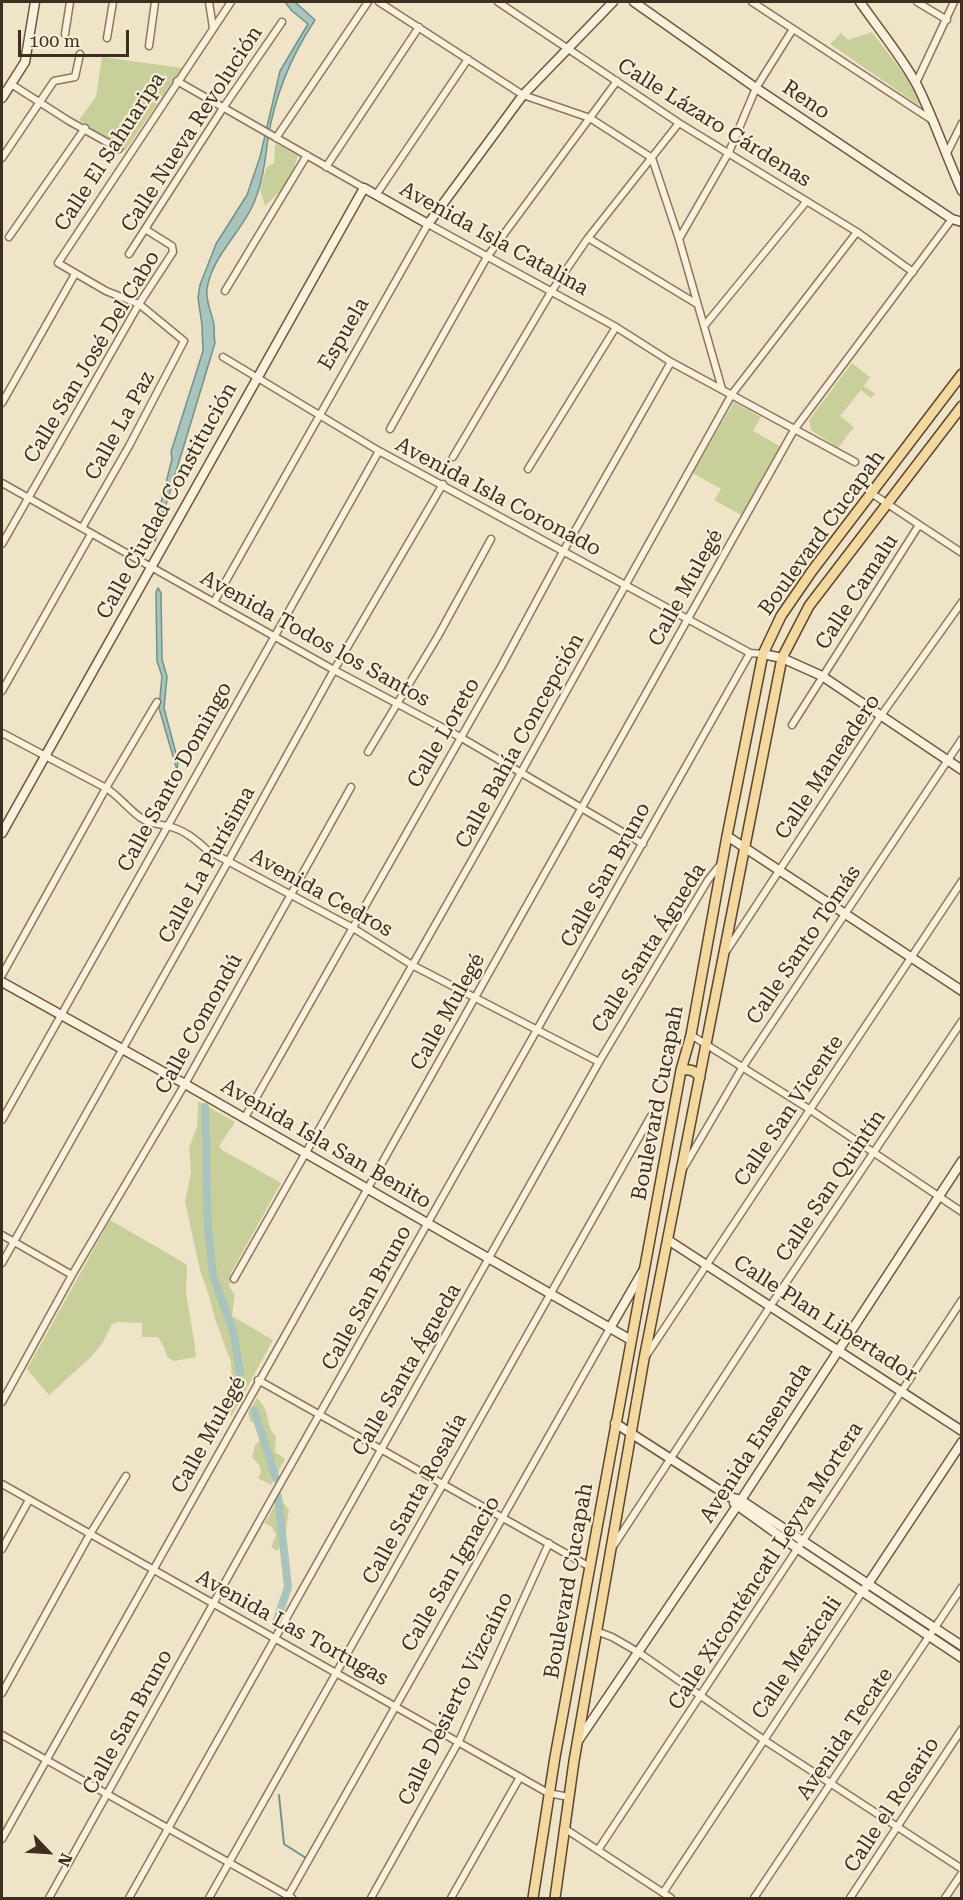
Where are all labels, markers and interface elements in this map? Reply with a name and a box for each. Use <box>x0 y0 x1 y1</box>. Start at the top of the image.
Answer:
scale bar <box>21 18 132 56</box>
street label: Calle Nueva Revolución <box>116 21 268 237</box>
text: 100 m <box>29 30 80 51</box>
street label: Calle Lázaro Cárdenas <box>613 53 815 193</box>
street label: Calle El Sahuaripa <box>49 68 171 236</box>
street label: Reno <box>777 75 835 125</box>
street label: Avenida Isla Catalina <box>395 177 593 301</box>
street label: Calle San José Del Cabo <box>19 246 165 468</box>
street label: Espuela <box>313 293 375 375</box>
street label: Calle La Paz <box>80 367 160 485</box>
street label: Calle Ciudad Constitución <box>91 378 243 624</box>
street label: Avenida Isla Coronado <box>391 432 605 562</box>
street label: Boulevard Cucapah <box>754 445 890 621</box>
street label: Calle Mulegé <box>643 525 729 651</box>
street label: Calle Camalu <box>810 529 904 655</box>
street label: Avenida Todos los Santos <box>196 565 434 713</box>
street label: Calle Bahía Concepción <box>450 629 590 853</box>
street label: Calle Loreto <box>402 674 486 792</box>
street label: Calle Santo Domingo <box>112 678 238 876</box>
street label: Calle Maneadero <box>770 690 886 844</box>
street label: Calle La Purísima <box>153 782 261 948</box>
street label: Calle San Bruno <box>556 798 656 952</box>
street label: Avenida Cedros <box>245 843 397 943</box>
street label: Calle Santa Águeda <box>587 859 711 1037</box>
street label: Calle Santo Tomás <box>741 861 867 1029</box>
street label: Calle Comondú <box>150 949 248 1099</box>
street label: Calle Mulegé <box>405 949 491 1075</box>
street label: Boulevard Cucapah <box>627 1003 689 1203</box>
street label: Calle San Vicente <box>729 1031 849 1191</box>
street label: Avenida Isla San Benito <box>216 1073 436 1215</box>
street label: Calle San Quintín <box>771 1105 891 1267</box>
street label: Calle San Bruno <box>317 1221 417 1375</box>
street label: Calle Plan Libertador <box>728 1250 922 1388</box>
street label: Calle Santa Águeda <box>347 1279 467 1461</box>
street label: Avenida Ensenada <box>695 1358 817 1528</box>
street label: Calle Mulegé <box>166 1372 252 1498</box>
street label: Calle Santa Rosalía <box>357 1409 473 1589</box>
street label: Calle Xiconténcatl Leyva Mortera <box>663 1417 869 1715</box>
street label: Boulevard Cucapah <box>539 1481 599 1681</box>
street label: Calle San Ignacio <box>396 1492 506 1656</box>
street label: Avenida Las Tortugas <box>191 1565 393 1691</box>
street label: Calle Desierto Vizcaíno <box>393 1588 519 1810</box>
street label: Calle Mexicali <box>747 1592 847 1724</box>
street label: Calle San Bruno <box>78 1645 178 1799</box>
street label: Avenida Tecate <box>791 1663 899 1805</box>
street label: Calle el Rosario <box>839 1733 945 1877</box>
north arrow <box>18 1822 78 1882</box>
text: N <box>54 1850 76 1869</box>

